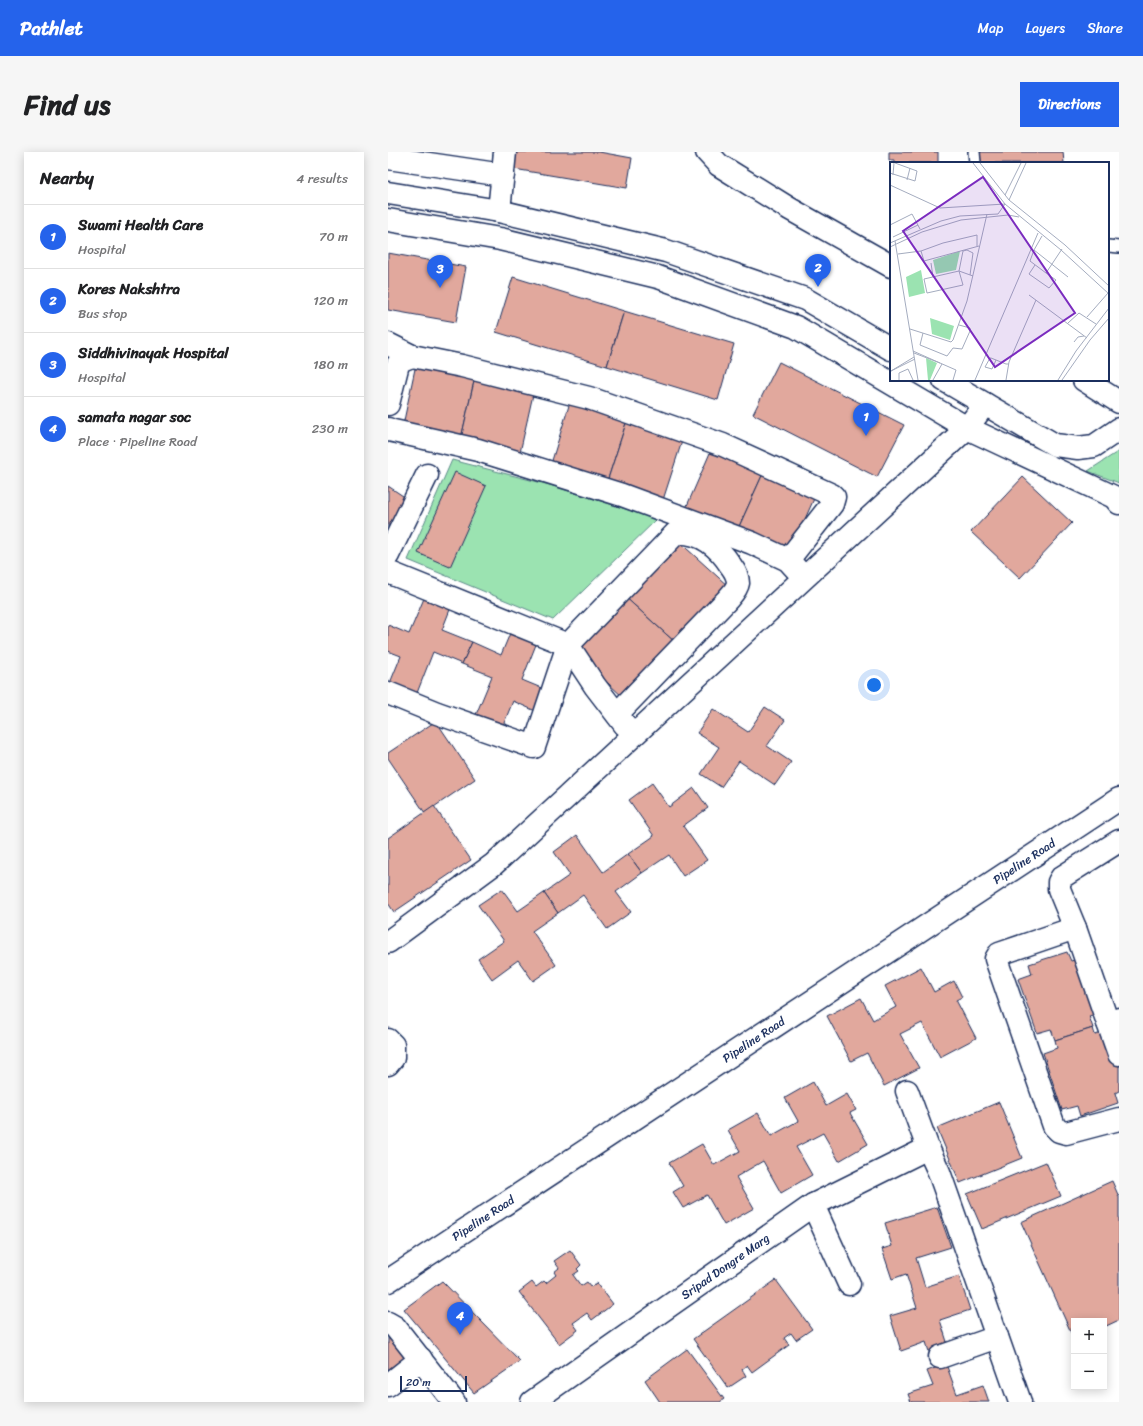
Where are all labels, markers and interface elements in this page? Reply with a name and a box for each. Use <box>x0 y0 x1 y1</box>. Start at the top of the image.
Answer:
text: Pathlet <box>20 12 83 45</box>
text: Map <box>978 16 1003 41</box>
text: Layers <box>1025 16 1065 41</box>
text: Share <box>1087 16 1123 41</box>
text: Find us <box>24 80 111 129</box>
button: Directions <box>1020 82 1119 127</box>
inset map <box>890 162 1109 381</box>
text: Nearby <box>40 163 94 193</box>
text: 4 results <box>296 167 348 190</box>
text: Swami Health Care <box>78 212 203 238</box>
text: 1 <box>50 225 56 248</box>
text: 70 m <box>319 225 348 248</box>
text: Hospital <box>78 238 126 261</box>
pin: 2 <box>805 254 831 287</box>
pin: 3 <box>427 255 453 288</box>
text: Kores Nakshtra <box>78 276 180 302</box>
text: 2 <box>49 289 57 312</box>
text: 120 m <box>313 289 348 312</box>
text: Bus stop <box>78 302 127 325</box>
text: Siddhivinayak Hospital <box>78 340 229 366</box>
text: 3 <box>49 353 57 376</box>
text: 180 m <box>313 353 348 376</box>
text: Hospital <box>78 366 126 389</box>
pin: 1 <box>853 403 879 436</box>
text: samata nagar soc <box>78 404 192 430</box>
text: 4 <box>49 417 57 440</box>
text: 230 m <box>312 417 348 440</box>
text: Place · Pipeline Road <box>78 430 197 453</box>
your location <box>864 675 884 695</box>
street label: Pipeline Road <box>988 832 1061 890</box>
street label: Pipeline Road <box>718 1010 791 1069</box>
street label: Pipeline Road <box>447 1188 520 1247</box>
street label: Sripad Dongre Marg <box>676 1228 774 1305</box>
pin: 4 <box>447 1302 473 1335</box>
map controls <box>1071 1318 1107 1390</box>
button: + <box>1071 1318 1107 1354</box>
button: − <box>1071 1354 1107 1390</box>
text: 20 m <box>406 1373 431 1392</box>
scale bar <box>400 1374 467 1393</box>

